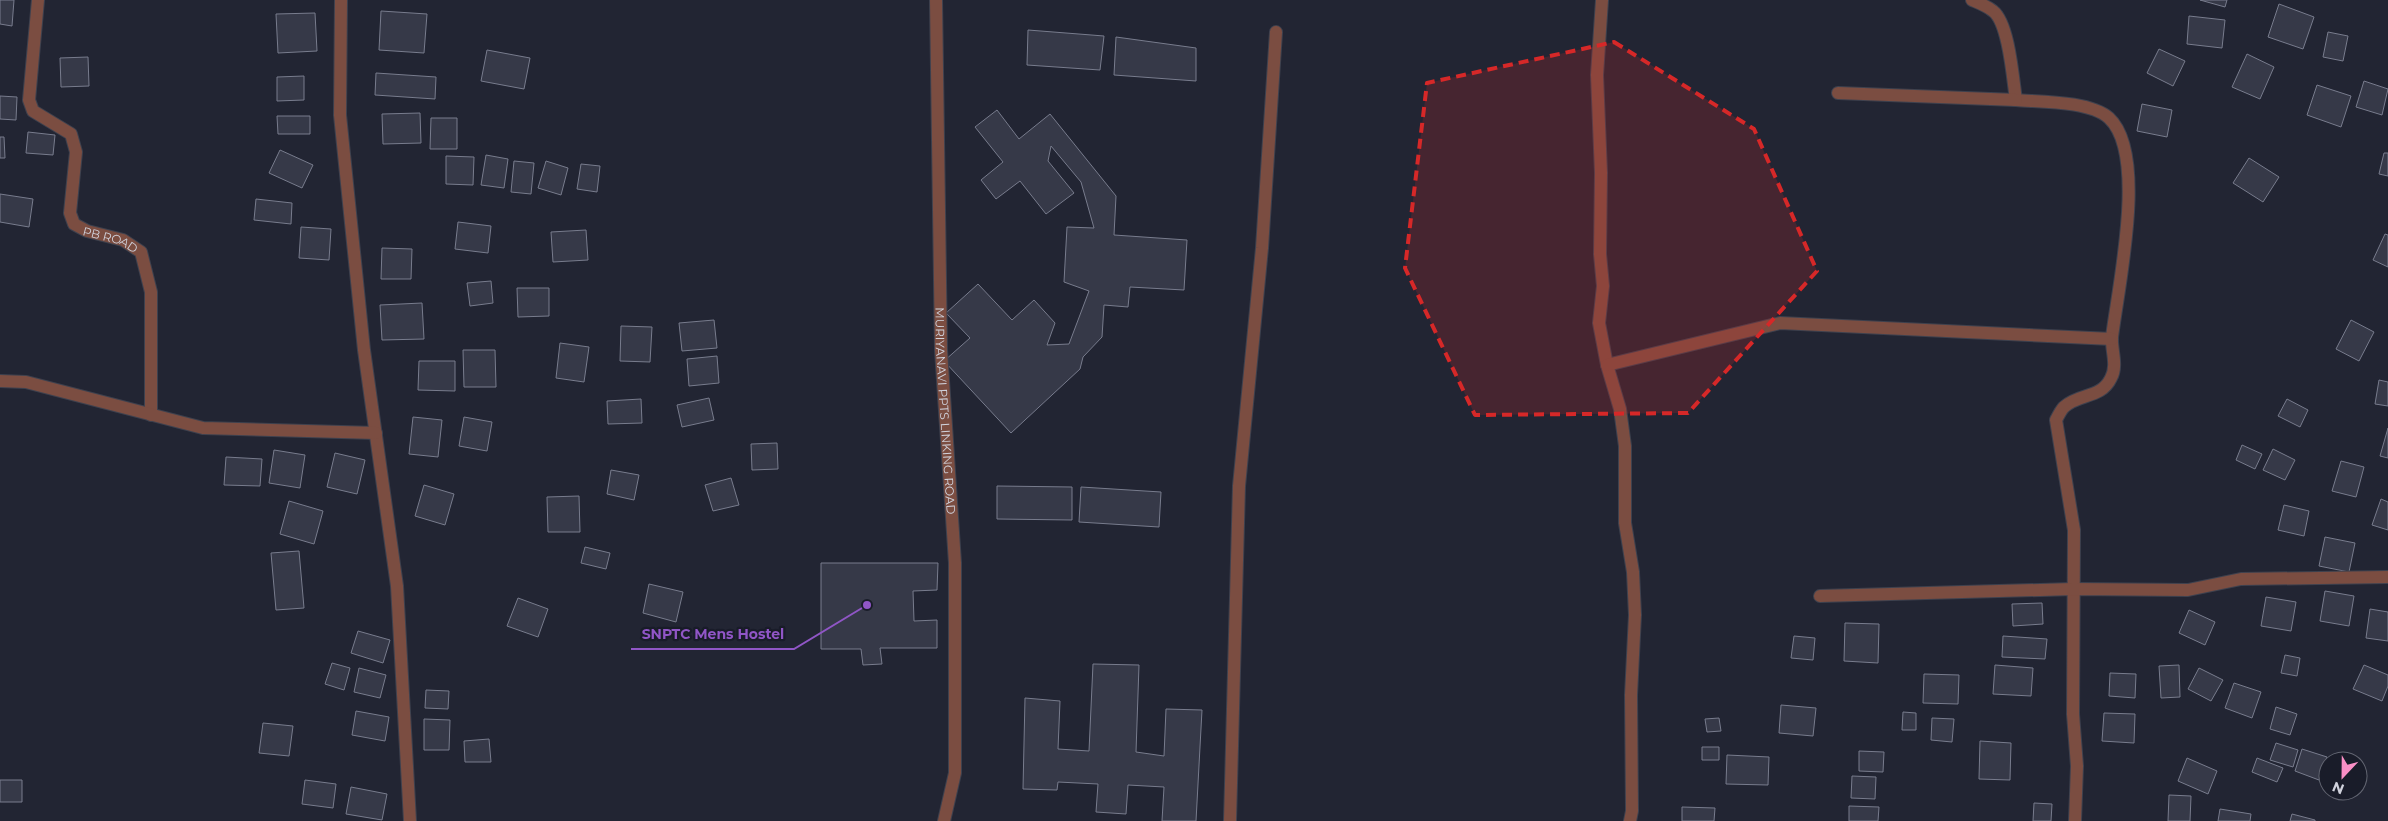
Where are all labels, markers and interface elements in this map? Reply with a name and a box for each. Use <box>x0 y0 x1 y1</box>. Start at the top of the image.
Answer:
street label: PB ROAD <box>81 223 141 256</box>
street label: MURIYANAVI PPTS LINKING ROAD <box>933 307 959 515</box>
callout: SNPTC Mens Hostel <box>631 620 794 649</box>
text: SNPTC Mens Hostel <box>642 625 784 643</box>
north arrow <box>2318 751 2368 801</box>
text: N <box>2330 778 2347 799</box>

